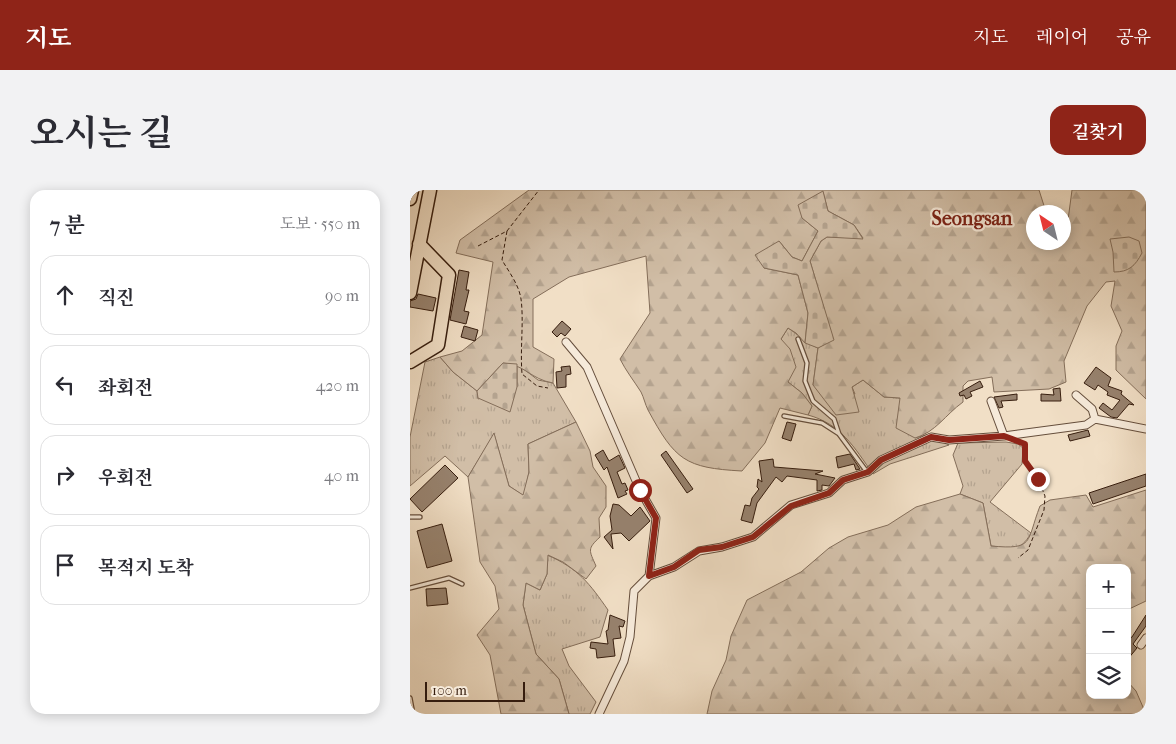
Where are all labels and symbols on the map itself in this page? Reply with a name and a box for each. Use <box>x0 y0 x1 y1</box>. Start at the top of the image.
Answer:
north arrow <box>1026 205 1071 250</box>
district label: Seongsan <box>932 207 1013 230</box>
route end <box>1027 468 1050 491</box>
route start <box>629 479 652 502</box>
scale bar <box>425 679 525 702</box>

